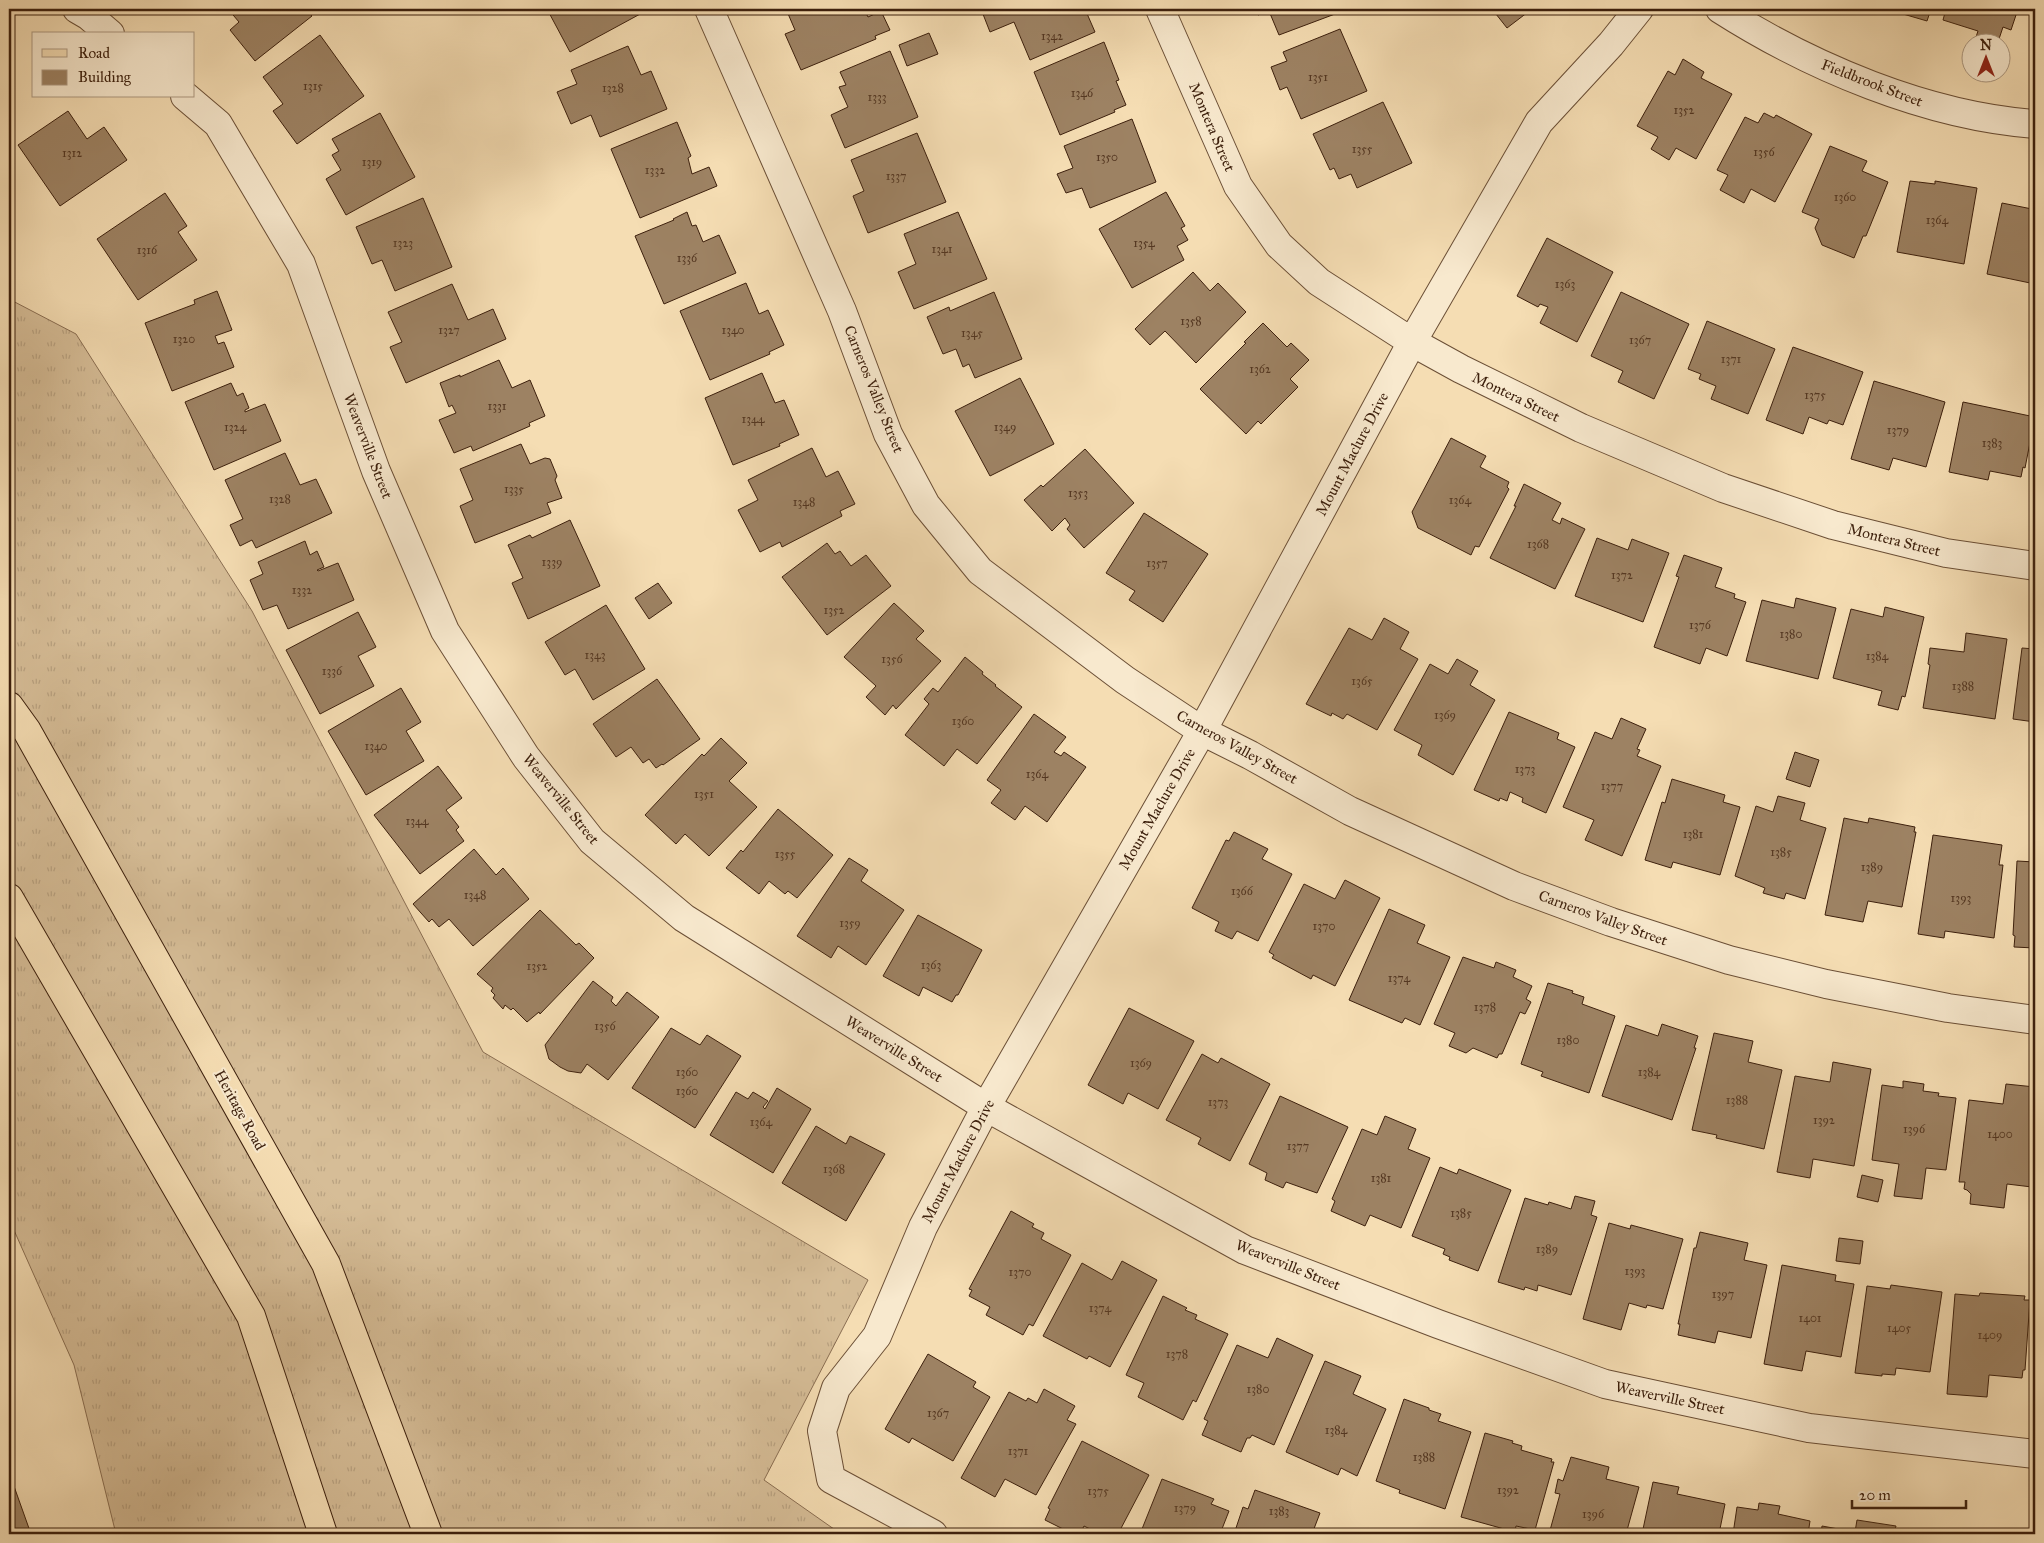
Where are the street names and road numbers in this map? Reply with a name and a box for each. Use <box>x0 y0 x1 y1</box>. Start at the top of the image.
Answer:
street label: Fieldbrook Street <box>1819 55 1926 111</box>
street label: Montera Street <box>1185 80 1239 175</box>
street label: Carneros Valley Street <box>840 323 908 456</box>
street label: Montera Street <box>1469 368 1563 426</box>
street label: Mount Maclure Drive <box>1312 389 1392 519</box>
street label: Weaverville Street <box>340 391 397 502</box>
street label: Montera Street <box>1846 520 1943 560</box>
street label: Carneros Valley Street <box>1173 706 1301 788</box>
street label: Mount Maclure Drive <box>1115 745 1199 873</box>
street label: Weaverville Street <box>519 750 603 848</box>
street label: Carneros Valley Street <box>1536 886 1671 950</box>
street label: Weaverville Street <box>842 1012 947 1086</box>
street label: Heritage Road <box>211 1067 270 1154</box>
street label: Mount Maclure Drive <box>918 1096 998 1226</box>
street label: Weaverville Street <box>1233 1236 1344 1294</box>
street label: Weaverville Street <box>1614 1378 1727 1419</box>

